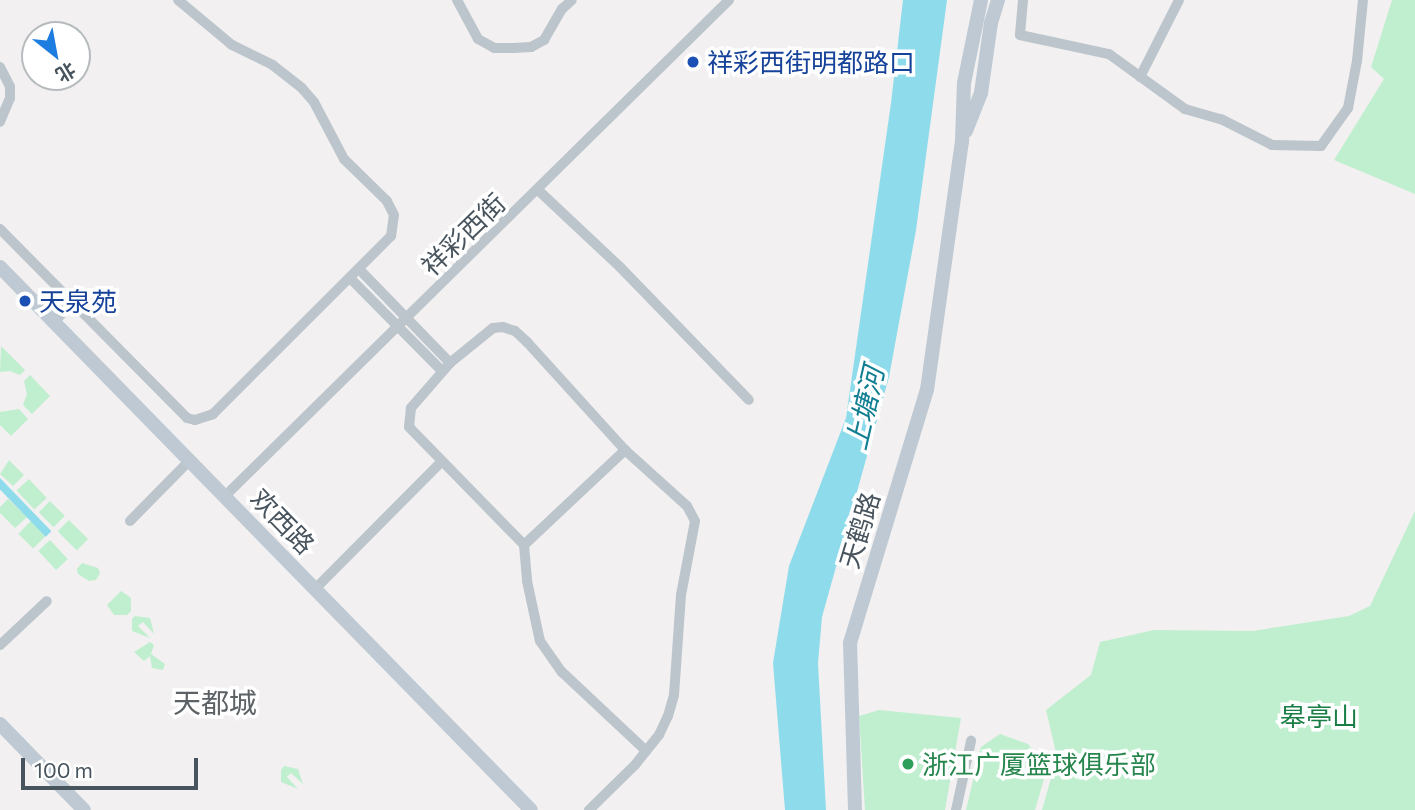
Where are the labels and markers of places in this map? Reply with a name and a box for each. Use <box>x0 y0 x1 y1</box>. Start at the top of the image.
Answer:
place label: 祥彩西街明都路口 <box>707 46 915 78</box>
marker: 祥彩西街明都路口 <box>685 54 701 70</box>
place label: 天泉苑 <box>39 285 117 317</box>
marker: 天泉苑 <box>17 293 33 309</box>
place label: 浙江广厦篮球俱乐部 <box>922 748 1156 780</box>
marker: 浙江广厦篮球俱乐部 <box>900 756 916 772</box>

